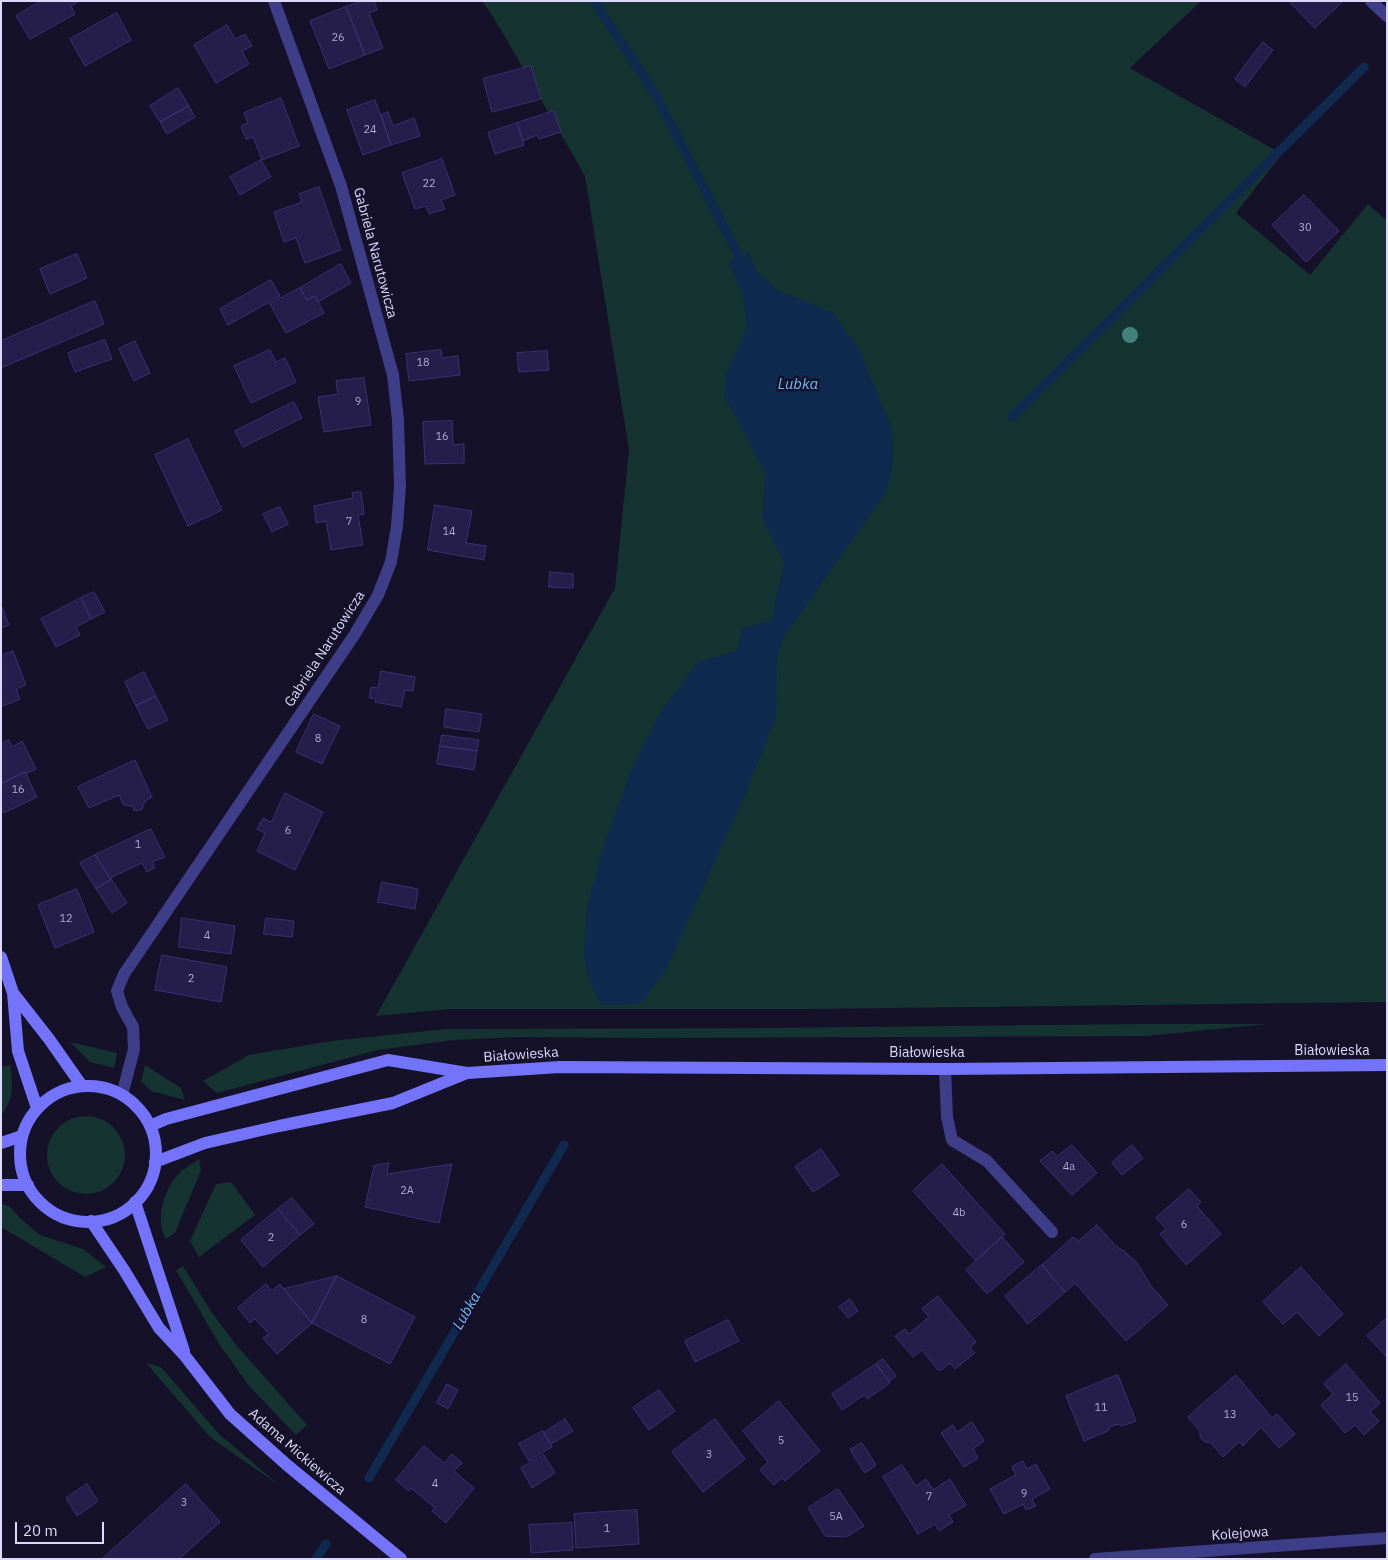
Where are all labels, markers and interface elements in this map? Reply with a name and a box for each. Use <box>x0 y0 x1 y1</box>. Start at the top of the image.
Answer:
house number: 26 <box>331 31 345 45</box>
house number: 24 <box>363 123 377 137</box>
house number: 22 <box>422 177 436 191</box>
street label: Gabriela Narutowicza <box>349 186 401 320</box>
house number: 30 <box>1298 221 1312 235</box>
house number: 18 <box>416 356 430 370</box>
water label: Lubka <box>778 376 818 394</box>
house number: 9 <box>355 395 361 409</box>
house number: 16 <box>435 430 449 444</box>
house number: 7 <box>346 515 352 529</box>
house number: 14 <box>442 525 456 539</box>
street label: Gabriela Narutowicza <box>281 588 369 710</box>
house number: 8 <box>315 732 321 746</box>
house number: 16 <box>11 783 25 797</box>
house number: 6 <box>285 824 291 838</box>
house number: 1 <box>135 838 141 852</box>
house number: 12 <box>59 912 73 926</box>
house number: 4 <box>204 929 210 943</box>
house number: 2 <box>188 972 194 986</box>
street label: Białowieska <box>1294 1043 1370 1059</box>
street label: Białowieska <box>483 1044 559 1066</box>
street label: Białowieska <box>889 1045 965 1061</box>
house number: 4a <box>1063 1160 1075 1174</box>
house number: 2A <box>400 1184 414 1198</box>
house number: 4b <box>953 1206 965 1220</box>
house number: 6 <box>1181 1218 1187 1232</box>
house number: 2 <box>268 1231 274 1245</box>
water label: Lubka <box>449 1289 485 1333</box>
house number: 8 <box>361 1313 367 1327</box>
house number: 15 <box>1345 1391 1359 1405</box>
house number: 11 <box>1094 1401 1108 1415</box>
street label: Adama Mickiewicza <box>245 1405 349 1499</box>
house number: 13 <box>1223 1408 1237 1422</box>
house number: 5 <box>778 1434 784 1448</box>
house number: 3 <box>706 1448 712 1462</box>
house number: 4 <box>432 1477 438 1491</box>
house number: 9 <box>1021 1487 1027 1501</box>
house number: 7 <box>926 1490 932 1504</box>
house number: 3 <box>181 1496 187 1510</box>
house number: 5A <box>829 1510 843 1524</box>
scale bar <box>18 1512 106 1544</box>
text: 20 m <box>23 1521 58 1540</box>
house number: 1 <box>604 1522 610 1536</box>
street label: Kolejowa <box>1211 1524 1269 1544</box>

